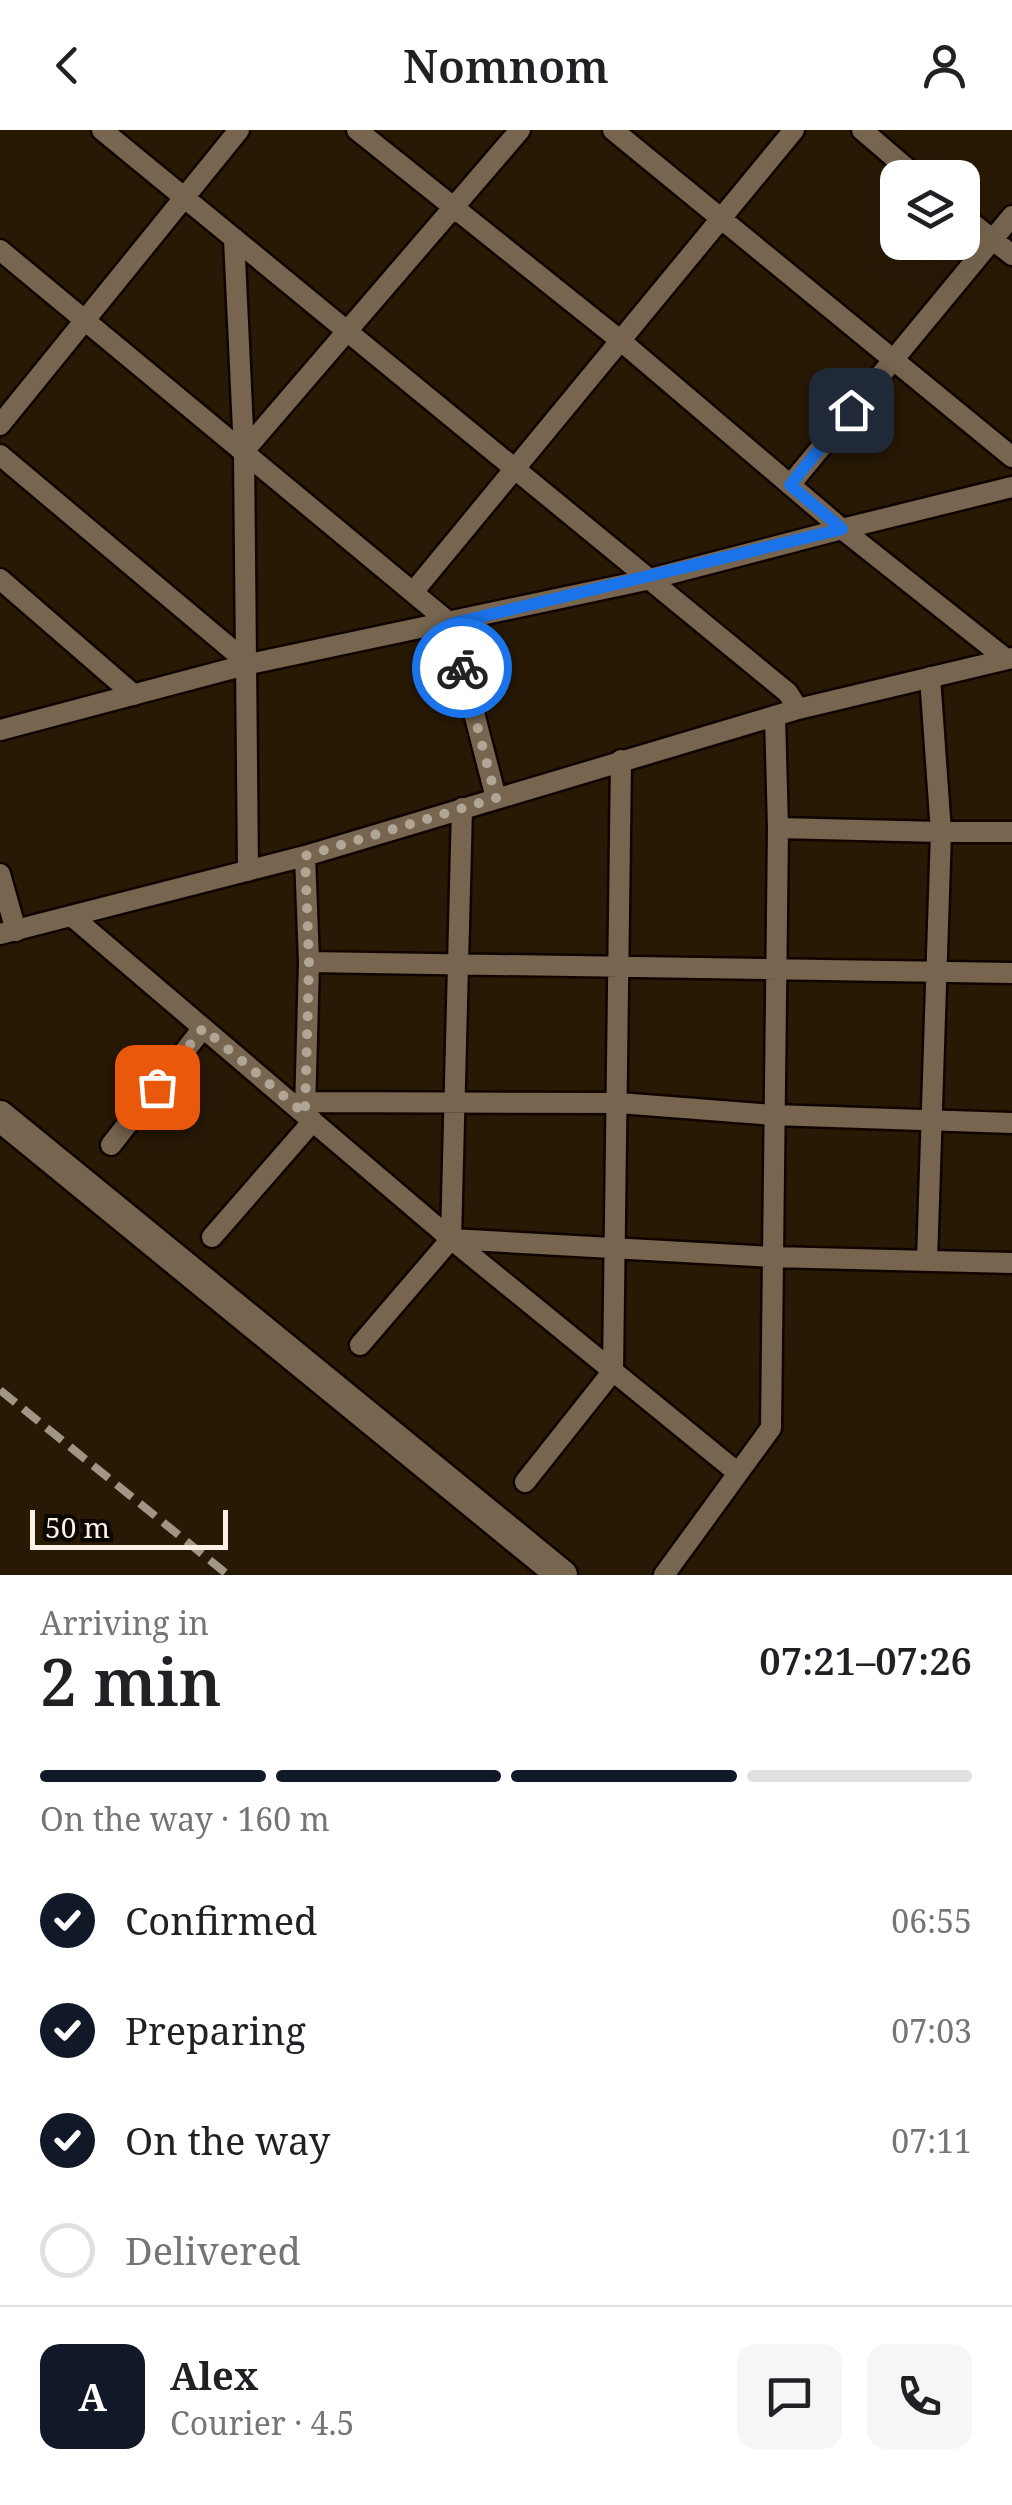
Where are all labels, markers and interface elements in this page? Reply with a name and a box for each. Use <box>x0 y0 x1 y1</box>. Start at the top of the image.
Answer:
text: Nomnom <box>403 35 609 96</box>
icon: back <box>40 38 95 93</box>
icon: person <box>917 38 972 93</box>
map controls <box>880 160 980 260</box>
button: layers <box>880 160 980 260</box>
pin <box>809 368 894 453</box>
icon: home <box>824 383 879 438</box>
courier <box>412 618 512 718</box>
icon: bike <box>435 641 490 696</box>
pin <box>115 1045 200 1130</box>
icon: bag <box>130 1060 185 1115</box>
scale bar <box>30 1505 228 1550</box>
text: 50 m <box>45 1508 110 1546</box>
text: Arriving in <box>40 1601 209 1644</box>
text: 07:21–07:26 <box>759 1634 972 1686</box>
text: 2 min <box>40 1637 222 1725</box>
text: On the way · 160 m <box>40 1797 330 1840</box>
icon: check <box>40 1893 95 1948</box>
text: Confirmed <box>125 1894 317 1946</box>
text: 06:55 <box>891 1899 972 1942</box>
icon: check <box>40 2003 95 2058</box>
text: Preparing <box>125 2004 306 2056</box>
text: 07:03 <box>891 2009 972 2052</box>
icon: check <box>40 2113 95 2168</box>
text: On the way <box>125 2114 330 2166</box>
text: 07:11 <box>891 2119 972 2162</box>
text: Delivered <box>125 2224 301 2276</box>
button: chat <box>737 2344 842 2449</box>
button: phone <box>867 2344 972 2449</box>
text: Alex <box>170 2349 258 2401</box>
text: A <box>78 2370 107 2422</box>
text: Courier · 4.5 <box>170 2401 354 2444</box>

